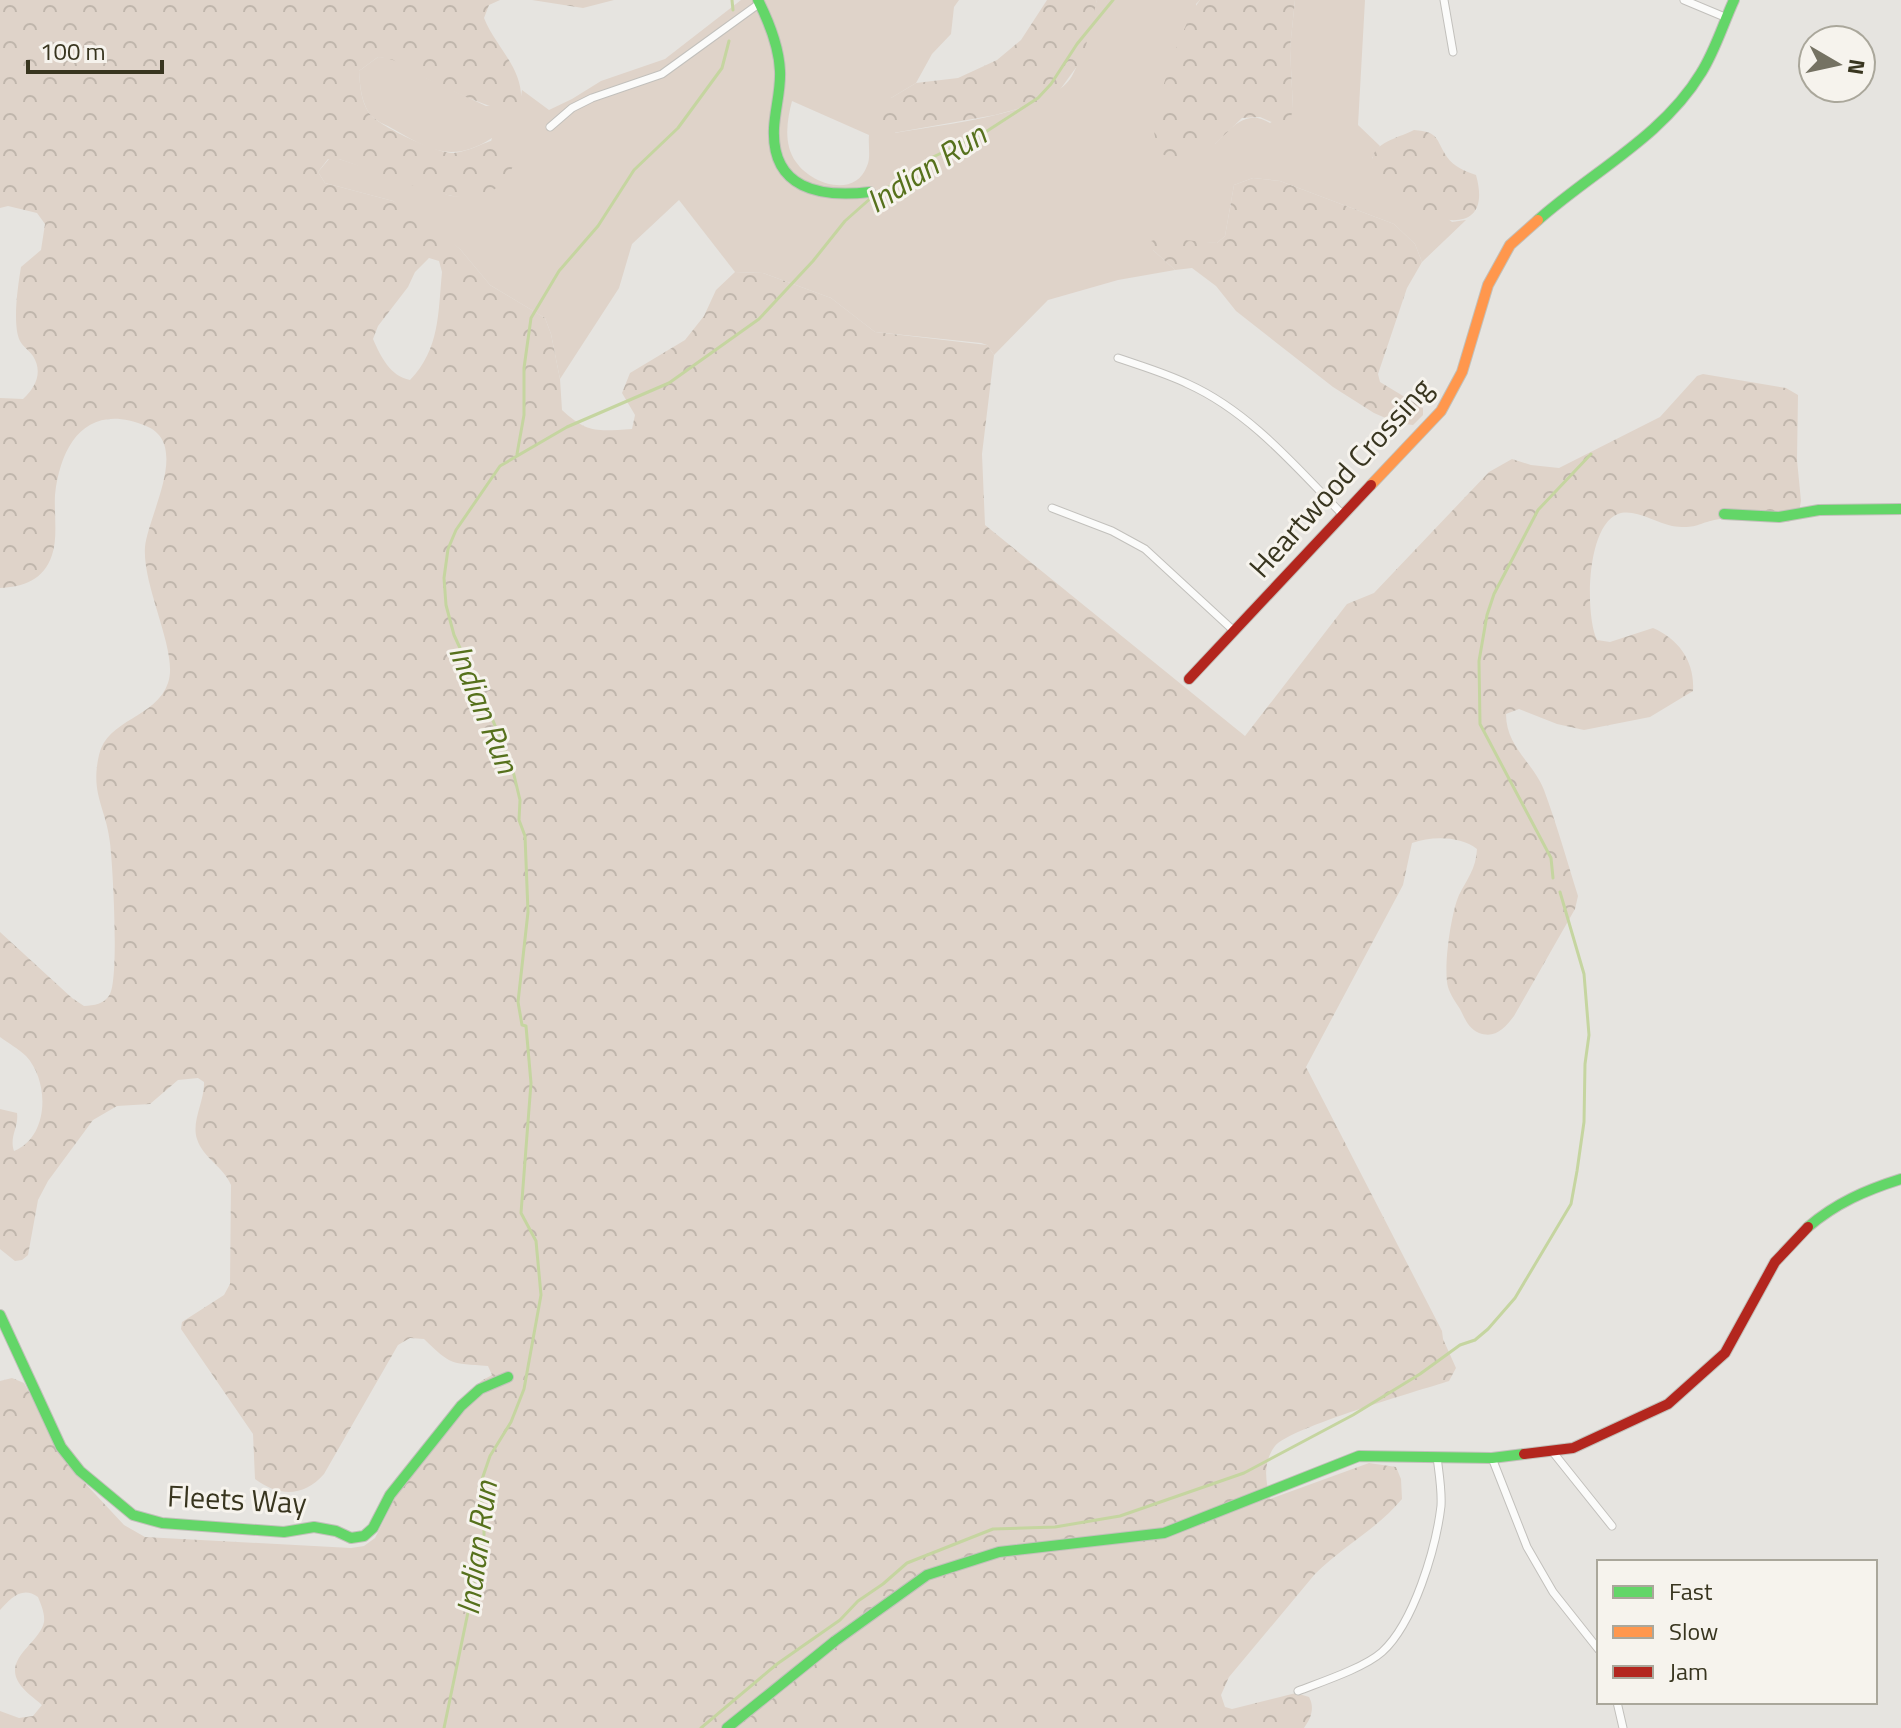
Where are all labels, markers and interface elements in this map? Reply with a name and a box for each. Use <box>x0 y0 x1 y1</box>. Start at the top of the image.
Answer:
scale bar <box>28 24 162 74</box>
north arrow <box>1797 24 1877 104</box>
text: 100 m <box>40 33 106 69</box>
text: N <box>1839 57 1875 77</box>
water label: Indian Run <box>856 110 996 224</box>
street label: Heartwood Crossing <box>1237 367 1443 588</box>
water label: Indian Run <box>437 637 533 781</box>
street label: Fleets Way <box>166 1472 308 1526</box>
water label: Indian Run <box>443 1477 509 1618</box>
legend <box>1597 1560 1877 1704</box>
text: Fast <box>1669 1573 1713 1609</box>
text: Slow <box>1669 1613 1718 1649</box>
text: Jam <box>1669 1653 1708 1689</box>

